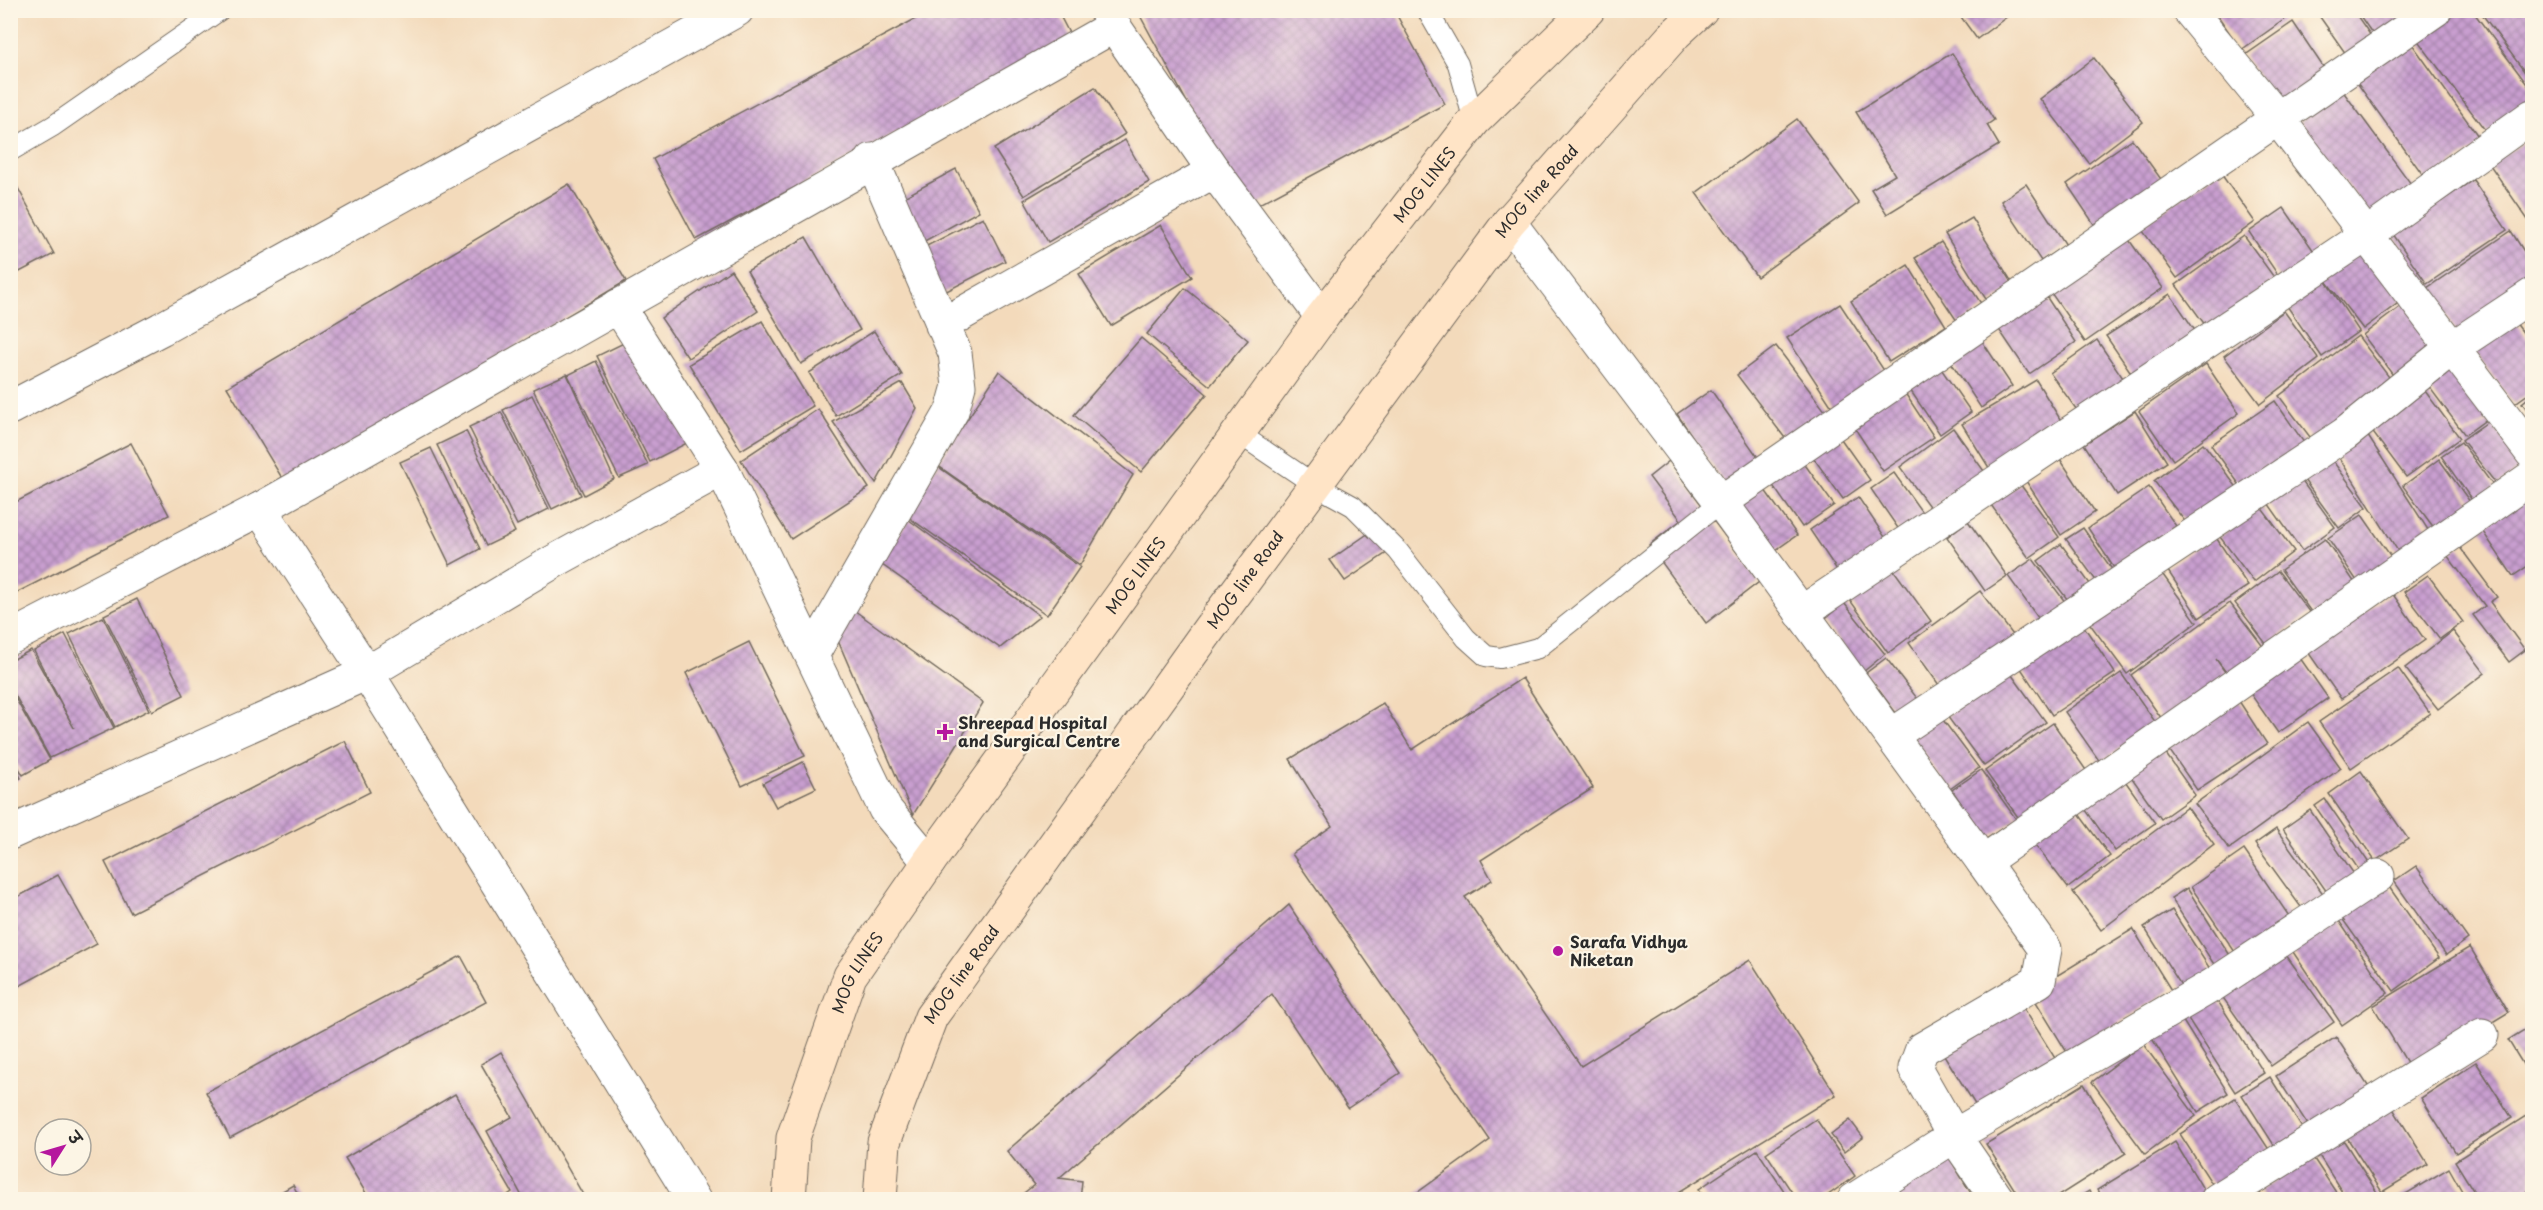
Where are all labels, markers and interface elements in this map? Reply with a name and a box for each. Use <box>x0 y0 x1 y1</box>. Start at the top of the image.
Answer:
street label: MOG line Road <box>1489 139 1583 242</box>
street label: MOG LINES <box>1387 141 1461 227</box>
street label: MOG line Road <box>1200 525 1289 633</box>
street label: MOG LINES <box>1099 531 1171 618</box>
place label: Shreepad Hospital and Surgical Centre <box>958 710 1120 752</box>
marker: Shreepad Hospital and Surgical Centre <box>936 723 954 741</box>
street label: MOG line Road <box>917 920 1004 1028</box>
street label: MOG LINES <box>825 926 888 1016</box>
place label: Sarafa Vidhya Niketan <box>1570 929 1689 971</box>
marker: Sarafa Vidhya Niketan <box>1551 944 1565 958</box>
north arrow <box>33 1117 93 1177</box>
text: उ <box>62 1124 89 1150</box>

